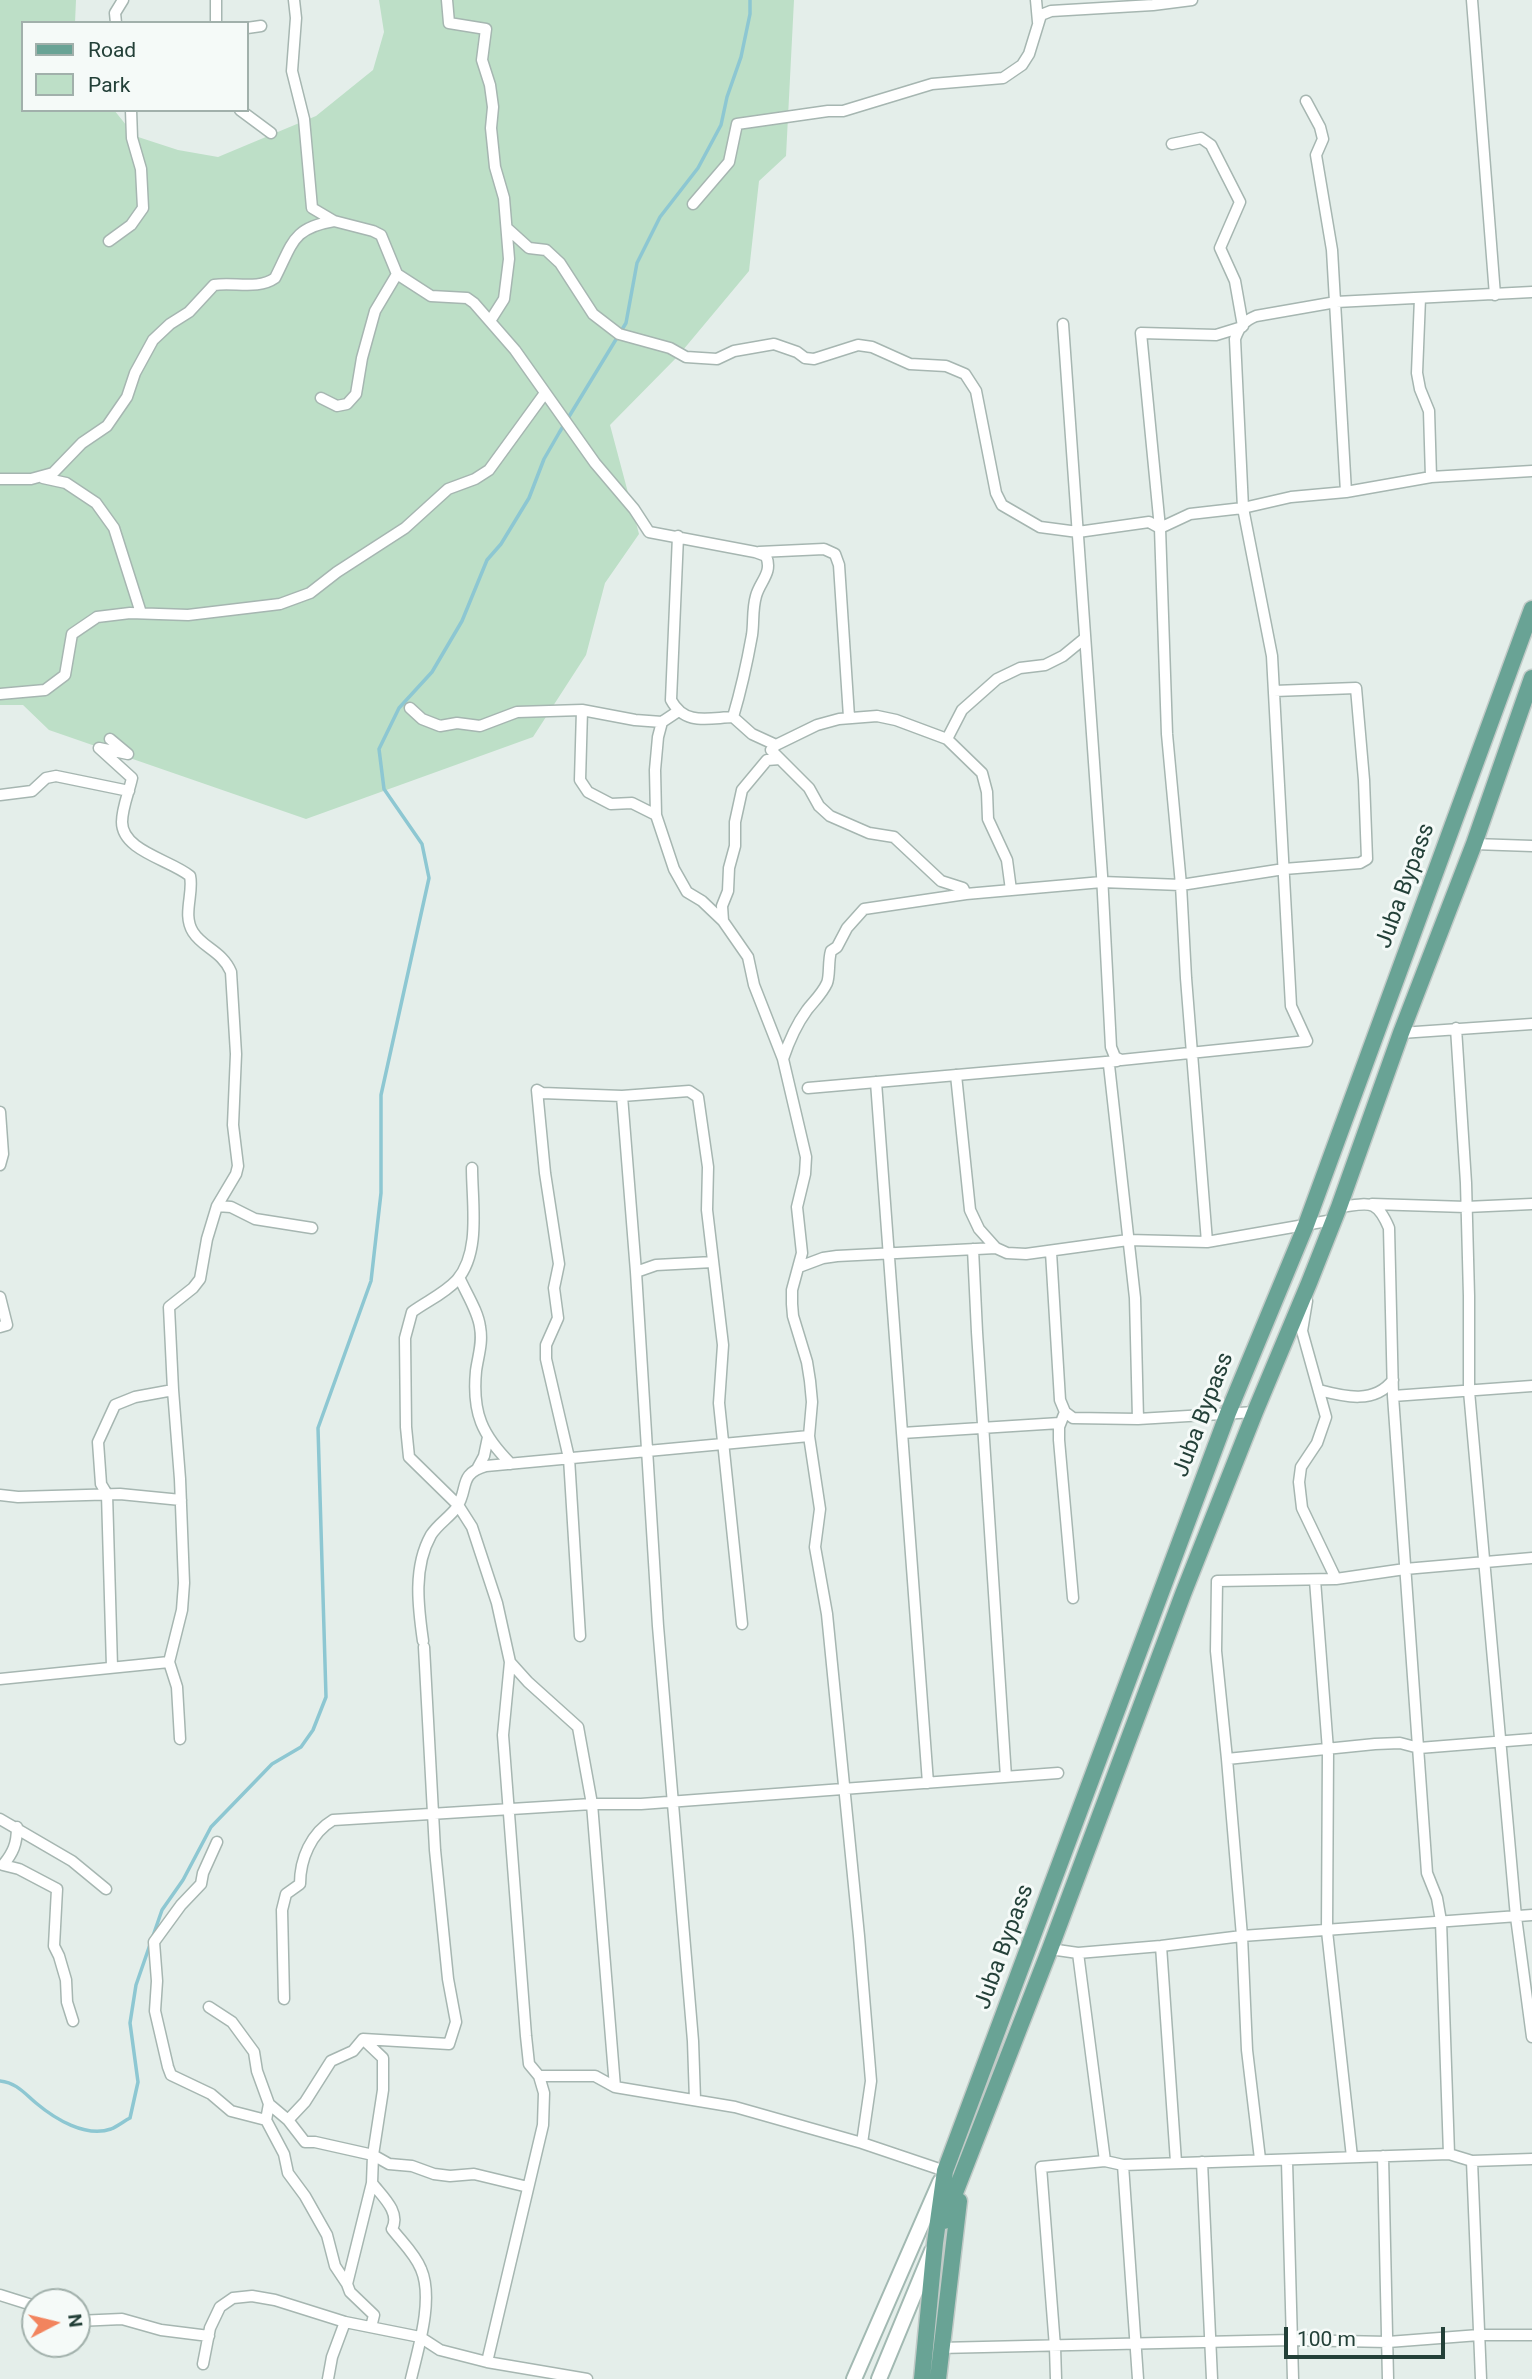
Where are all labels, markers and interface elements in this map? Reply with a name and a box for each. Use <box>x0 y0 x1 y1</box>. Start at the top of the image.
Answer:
legend <box>21 21 248 112</box>
text: Road <box>88 38 136 62</box>
text: Park <box>88 73 130 97</box>
street label: Juba Bypass <box>1371 820 1441 952</box>
street label: Juba Bypass <box>1168 1349 1240 1481</box>
street label: Juba Bypass <box>970 1881 1040 2013</box>
north arrow <box>21 2288 91 2358</box>
scale bar <box>1287 2312 1448 2356</box>
text: N <box>63 2313 88 2329</box>
text: 100 m <box>1297 2327 1356 2351</box>

